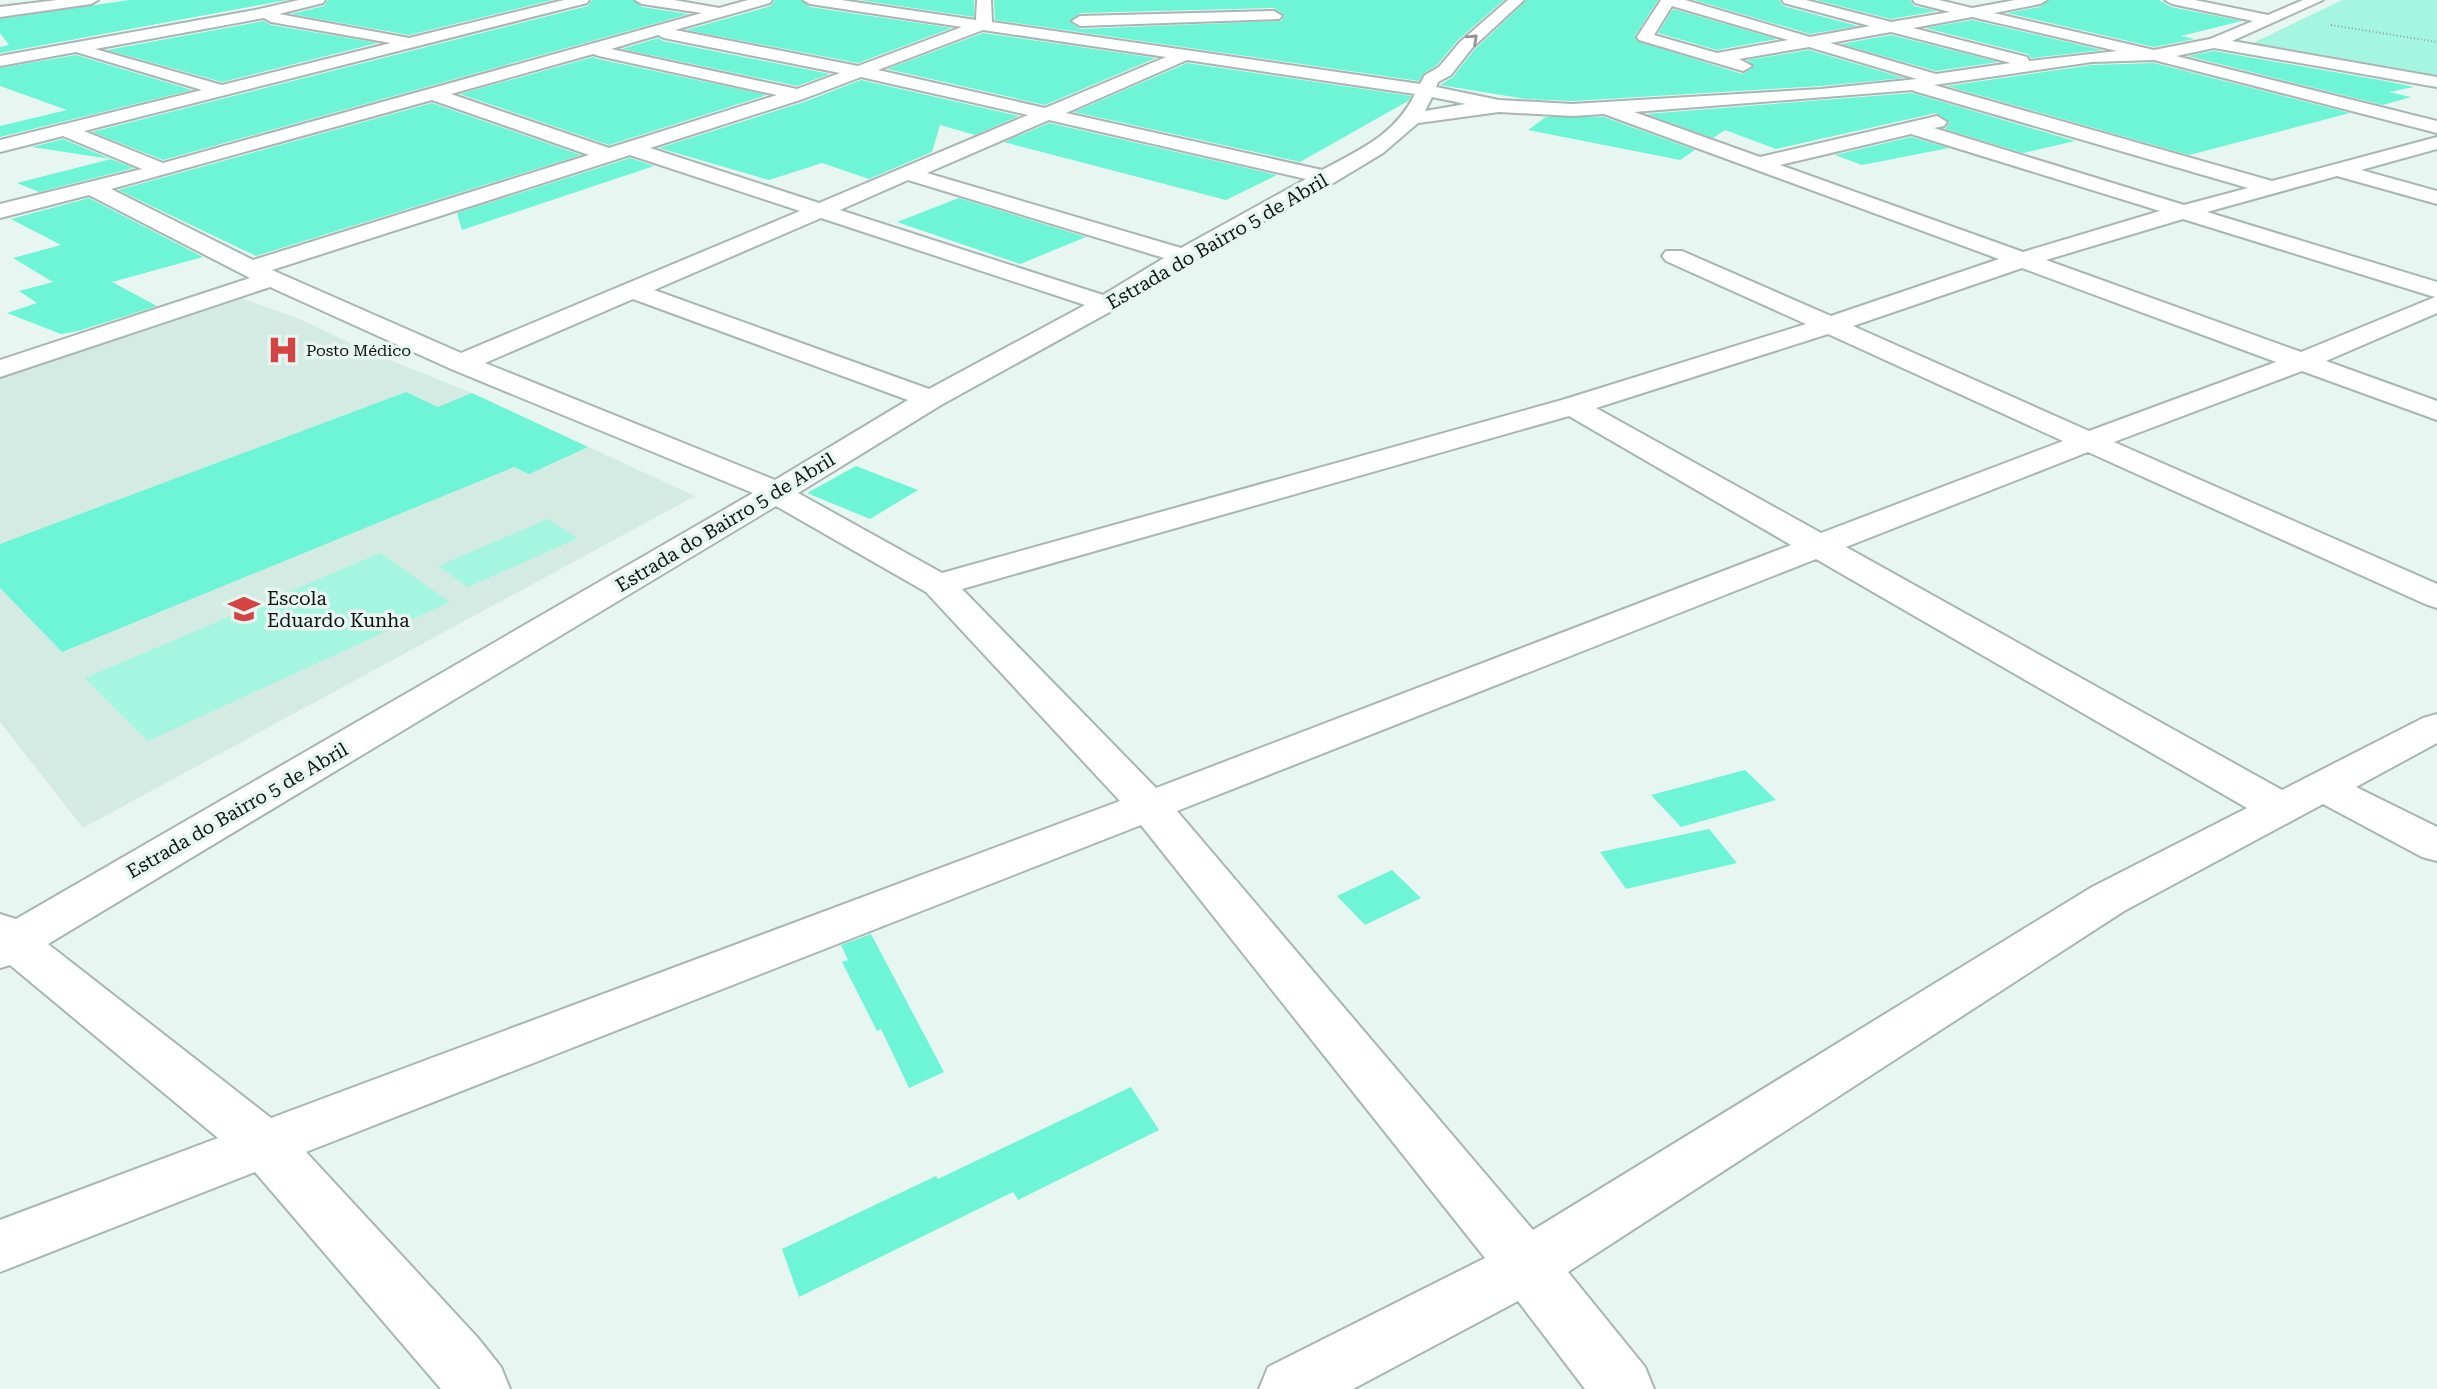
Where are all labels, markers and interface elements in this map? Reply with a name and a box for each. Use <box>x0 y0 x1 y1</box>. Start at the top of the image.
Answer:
one-way arrow <box>1465 35 1478 47</box>
street label: Estrada do Bairro 5 de Abril <box>1103 169 1332 314</box>
hospital icon: Posto Médico <box>266 333 300 367</box>
place label: Posto Médico <box>306 341 411 360</box>
street label: Estrada do Bairro 5 de Abril <box>612 448 839 597</box>
place label: Escola Eduardo Kunha <box>267 587 410 632</box>
school or university icon: Escola Eduardo Kunha <box>227 592 261 626</box>
street label: Estrada do Bairro 5 de Abril <box>123 738 352 883</box>

